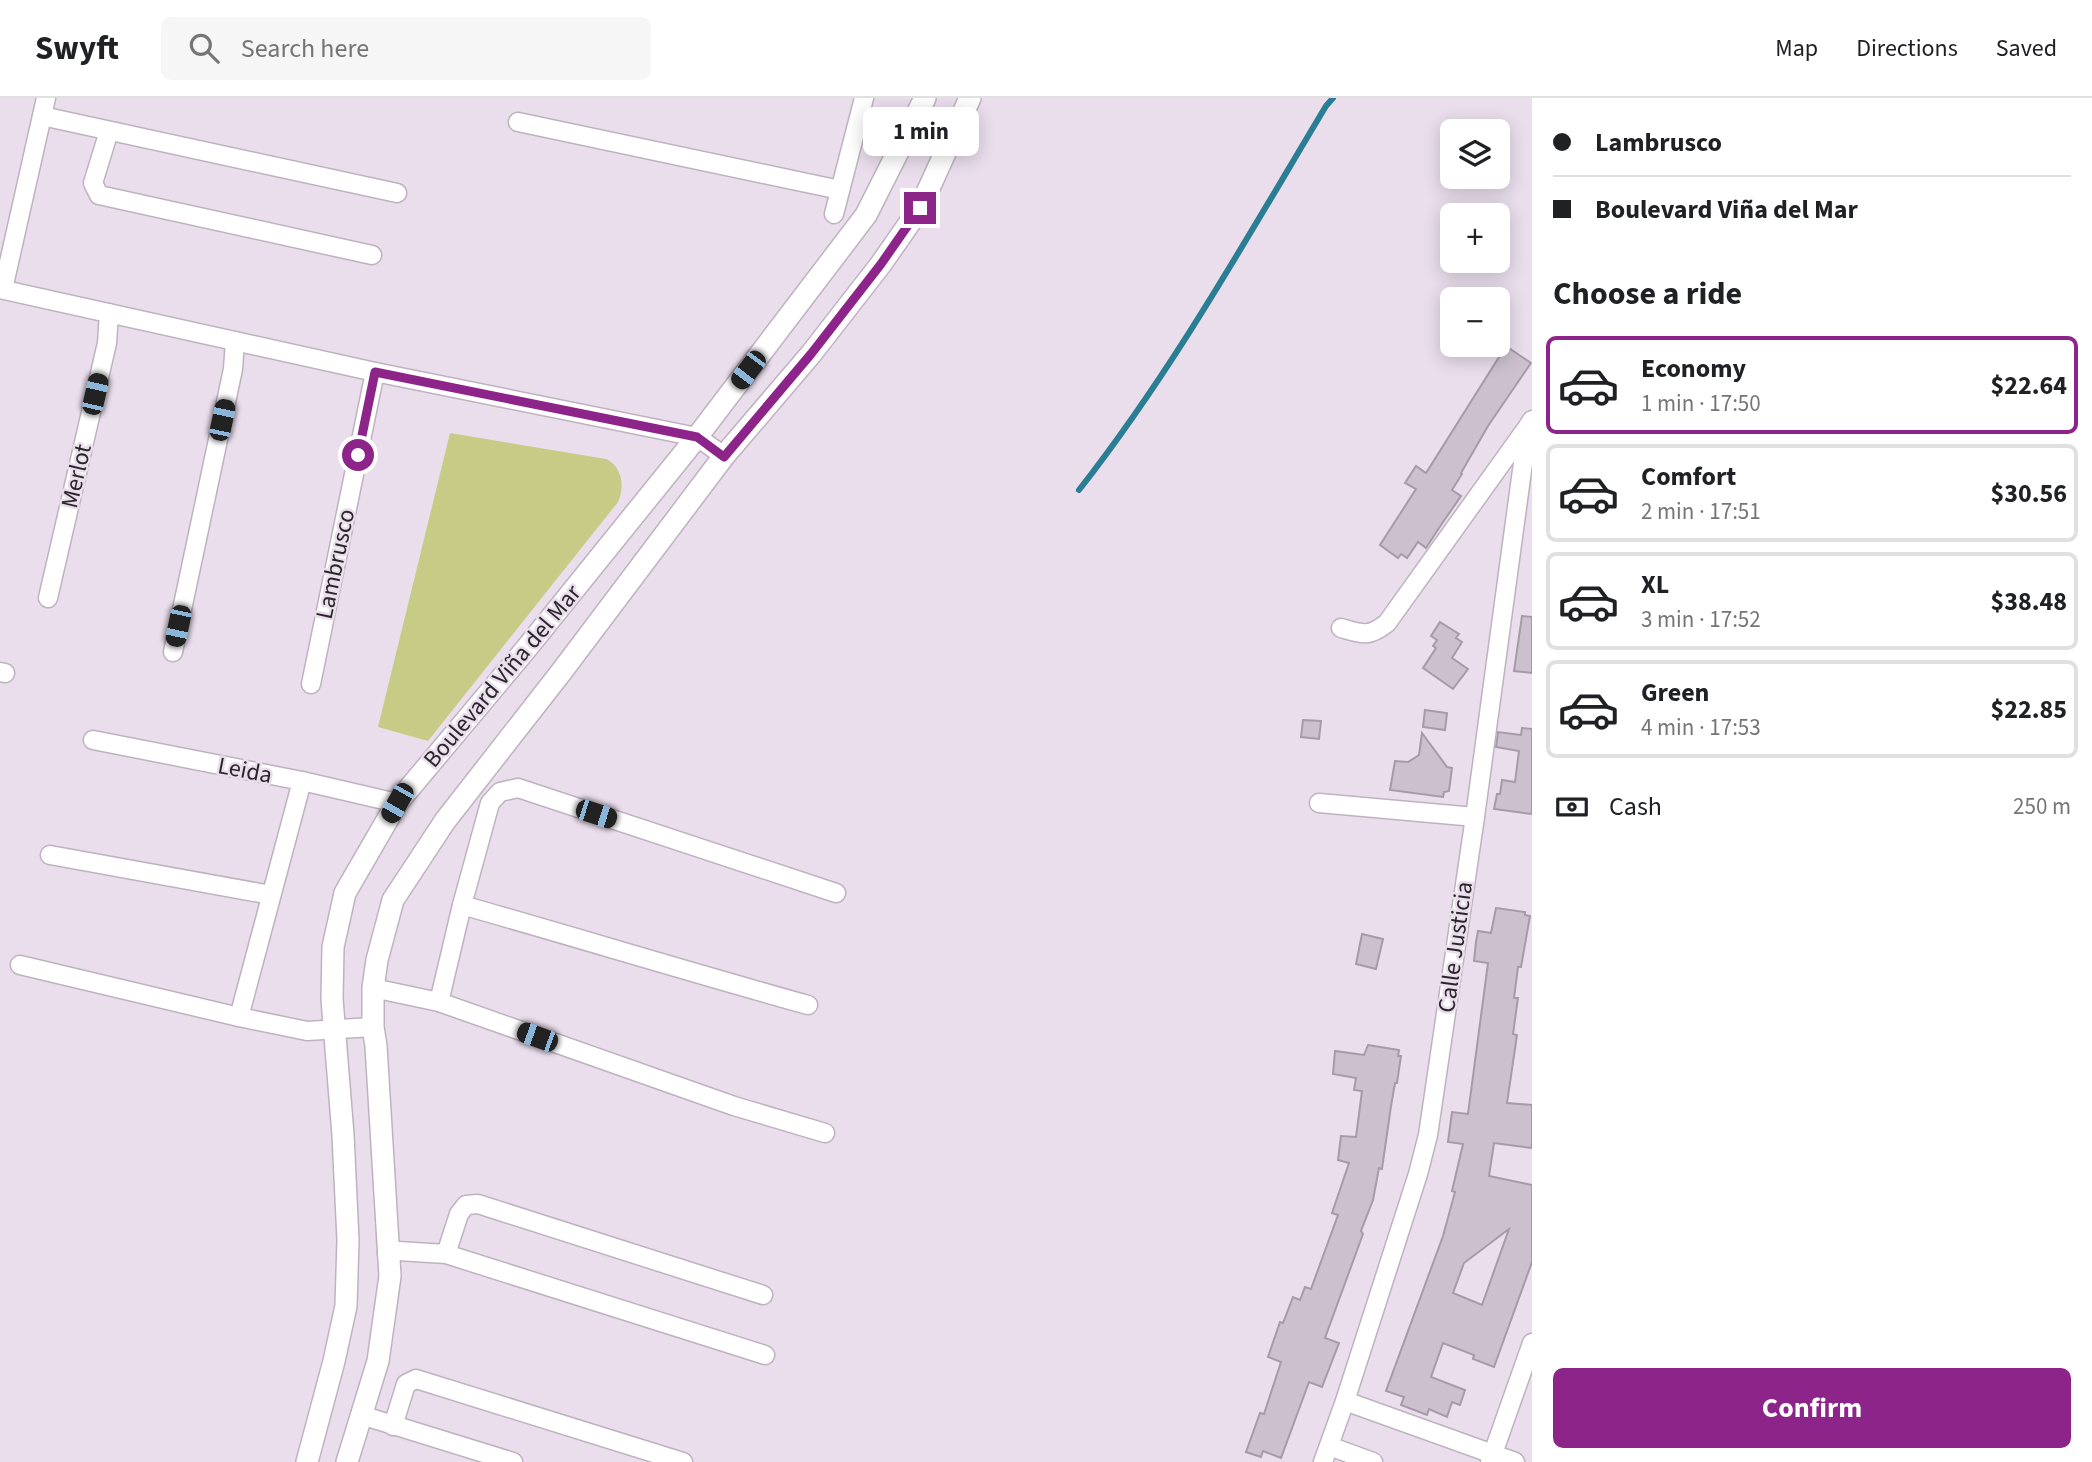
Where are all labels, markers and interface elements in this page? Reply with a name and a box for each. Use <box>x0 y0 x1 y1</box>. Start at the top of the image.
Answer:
search box <box>161 17 651 80</box>
text: Swyft <box>35 25 119 72</box>
icon: search <box>185 29 223 67</box>
text: Search here <box>241 30 369 67</box>
text: Map <box>1775 31 1818 66</box>
text: Directions <box>1856 31 1958 66</box>
text: Saved <box>1996 31 2057 66</box>
callout: 1 min <box>862 106 978 155</box>
text: 1 min <box>893 115 949 148</box>
map controls <box>1440 119 1510 357</box>
button: layers <box>1440 119 1510 189</box>
text: Lambrusco <box>1595 124 1722 161</box>
text: Boulevard Viña del Mar <box>1595 191 1858 228</box>
route end <box>904 192 936 224</box>
button: + <box>1440 203 1510 273</box>
text: Choose a ride <box>1553 271 1742 317</box>
button: − <box>1440 287 1510 357</box>
car <box>727 347 770 393</box>
text: Economy <box>1641 350 1746 387</box>
icon: car <box>1557 354 1620 417</box>
text: $22.64 <box>1991 367 2067 404</box>
car <box>81 371 110 417</box>
text: 1 min · 17:50 <box>1641 387 1761 420</box>
car <box>208 397 237 443</box>
route start <box>342 439 374 471</box>
street label: Merlot <box>52 441 101 511</box>
text: Comfort <box>1641 458 1736 495</box>
icon: car <box>1557 462 1620 525</box>
text: $30.56 <box>1991 475 2067 512</box>
text: 2 min · 17:51 <box>1641 495 1761 528</box>
street label: Lambrusco <box>307 506 364 622</box>
text: XL <box>1641 566 1669 603</box>
icon: car <box>1557 570 1620 633</box>
street label: Boulevard Viña del Mar <box>415 577 590 776</box>
text: $38.48 <box>1991 583 2067 620</box>
car <box>164 603 193 649</box>
text: 3 min · 17:52 <box>1641 603 1761 636</box>
text: Green <box>1641 674 1709 711</box>
icon: car <box>1557 678 1620 741</box>
text: $22.85 <box>1991 691 2067 728</box>
text: 4 min · 17:53 <box>1641 711 1761 744</box>
street label: Leida <box>215 748 275 793</box>
car <box>378 780 417 826</box>
icon: cash <box>1553 788 1591 826</box>
text: Cash <box>1609 788 1662 825</box>
text: 250 m <box>2013 790 2071 823</box>
car <box>573 798 620 830</box>
street label: Calle Justicia <box>1429 879 1482 1015</box>
car <box>514 1020 561 1054</box>
button: Confirm <box>1553 1368 2071 1448</box>

